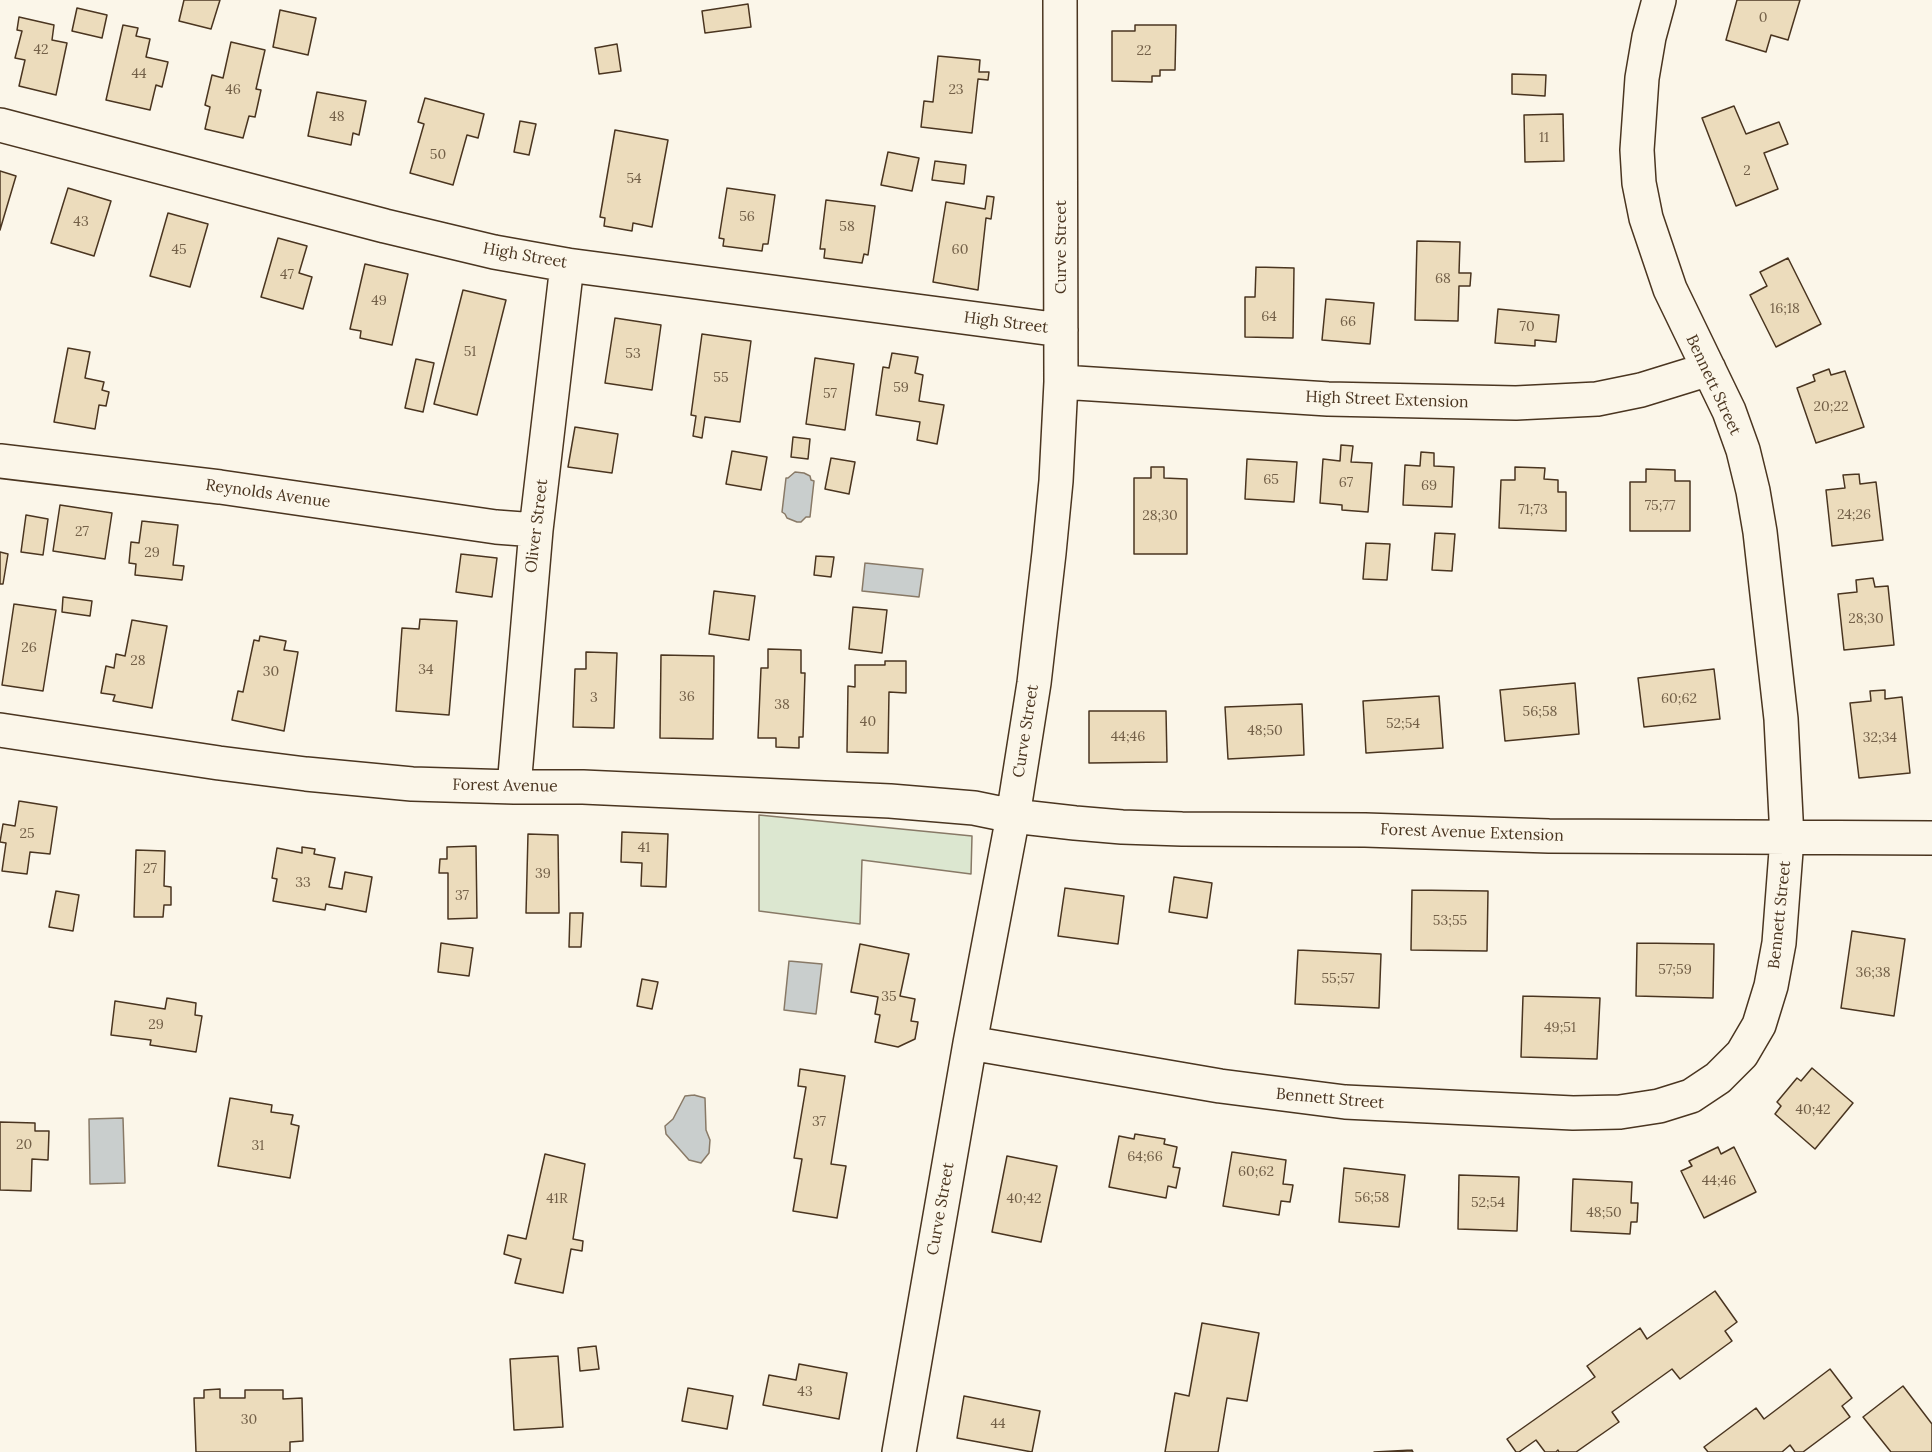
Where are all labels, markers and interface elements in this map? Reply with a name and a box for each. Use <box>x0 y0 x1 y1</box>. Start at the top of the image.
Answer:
house number: 0 <box>1759 10 1767 26</box>
house number: 42 <box>33 42 49 58</box>
house number: 22 <box>1136 43 1152 59</box>
house number: 44 <box>131 66 147 82</box>
house number: 46 <box>225 82 241 98</box>
house number: 23 <box>948 82 964 98</box>
house number: 48 <box>329 109 345 125</box>
house number: 11 <box>1539 130 1549 146</box>
house number: 50 <box>430 147 446 163</box>
house number: 2 <box>1743 163 1751 179</box>
house number: 54 <box>626 171 642 187</box>
street label: Curve Street <box>1051 200 1071 294</box>
house number: 56 <box>739 209 755 225</box>
house number: 43 <box>73 214 89 230</box>
house number: 58 <box>839 219 855 235</box>
street label: High Street <box>481 239 569 273</box>
house number: 45 <box>171 242 187 258</box>
house number: 60 <box>952 242 968 258</box>
house number: 47 <box>280 267 294 283</box>
house number: 68 <box>1435 271 1451 287</box>
house number: 49 <box>371 293 387 309</box>
house number: 16;18 <box>1770 301 1800 317</box>
street label: High Street <box>963 308 1049 338</box>
house number: 64 <box>1261 309 1277 325</box>
house number: 66 <box>1340 314 1356 330</box>
house number: 70 <box>1519 319 1535 335</box>
street label: Bennett Street <box>1681 332 1745 438</box>
house number: 51 <box>464 344 476 360</box>
house number: 53 <box>625 346 641 362</box>
house number: 55 <box>713 370 729 386</box>
house number: 59 <box>893 380 909 396</box>
house number: 57 <box>823 386 837 402</box>
street label: High Street Extension <box>1305 388 1469 412</box>
house number: 20;22 <box>1814 399 1848 415</box>
house number: 65 <box>1263 472 1279 488</box>
house number: 67 <box>1339 475 1353 491</box>
street label: Reynolds Avenue <box>204 476 332 512</box>
street label: Oliver Street <box>522 478 552 574</box>
house number: 69 <box>1421 478 1437 494</box>
house number: 75;77 <box>1645 498 1675 514</box>
house number: 71;73 <box>1518 502 1548 518</box>
house number: 24;26 <box>1837 507 1871 523</box>
house number: 28;30 <box>1142 508 1178 524</box>
house number: 27 <box>75 524 89 540</box>
house number: 29 <box>144 545 160 561</box>
house number: 28;30 <box>1848 611 1884 627</box>
house number: 26 <box>21 640 37 656</box>
house number: 28 <box>130 653 146 669</box>
house number: 34 <box>418 662 434 678</box>
house number: 30 <box>263 664 279 680</box>
street label: Curve Street <box>1009 683 1043 779</box>
house number: 36 <box>679 689 695 705</box>
house number: 3 <box>590 690 598 706</box>
house number: 60;62 <box>1661 691 1697 707</box>
house number: 38 <box>774 697 790 713</box>
house number: 56;58 <box>1523 704 1557 720</box>
house number: 40 <box>860 714 876 730</box>
house number: 52;54 <box>1386 716 1420 732</box>
house number: 48;50 <box>1247 723 1283 739</box>
house number: 44;46 <box>1111 729 1145 745</box>
house number: 32;34 <box>1863 730 1897 746</box>
street label: Forest Avenue <box>452 775 558 797</box>
street label: Forest Avenue Extension <box>1380 820 1564 846</box>
house number: 25 <box>19 826 35 842</box>
house number: 41 <box>638 840 650 856</box>
street label: Bennett Street <box>1765 860 1795 970</box>
house number: 27 <box>143 861 157 877</box>
house number: 39 <box>535 866 551 882</box>
house number: 33 <box>295 875 311 891</box>
house number: 37 <box>455 888 469 904</box>
house number: 53;55 <box>1433 913 1467 929</box>
house number: 57;59 <box>1658 962 1692 978</box>
house number: 36;38 <box>1855 965 1891 981</box>
house number: 55;57 <box>1321 971 1355 987</box>
house number: 35 <box>881 989 897 1005</box>
house number: 29 <box>148 1017 164 1033</box>
house number: 49;51 <box>1544 1020 1576 1036</box>
street label: Bennett Street <box>1275 1085 1385 1113</box>
house number: 40;42 <box>1795 1102 1831 1118</box>
house number: 37 <box>812 1114 826 1130</box>
house number: 20 <box>16 1137 32 1153</box>
house number: 31 <box>252 1138 264 1154</box>
house number: 64;66 <box>1127 1149 1163 1165</box>
street label: Curve Street <box>923 1161 959 1257</box>
house number: 60;62 <box>1238 1164 1274 1180</box>
house number: 44;46 <box>1702 1173 1736 1189</box>
house number: 56;58 <box>1355 1190 1389 1206</box>
house number: 41R <box>546 1191 568 1207</box>
house number: 40;42 <box>1006 1191 1042 1207</box>
house number: 52;54 <box>1471 1195 1505 1211</box>
house number: 48;50 <box>1586 1205 1622 1221</box>
house number: 43 <box>797 1384 813 1400</box>
house number: 30 <box>241 1412 257 1428</box>
house number: 44 <box>990 1416 1006 1432</box>

